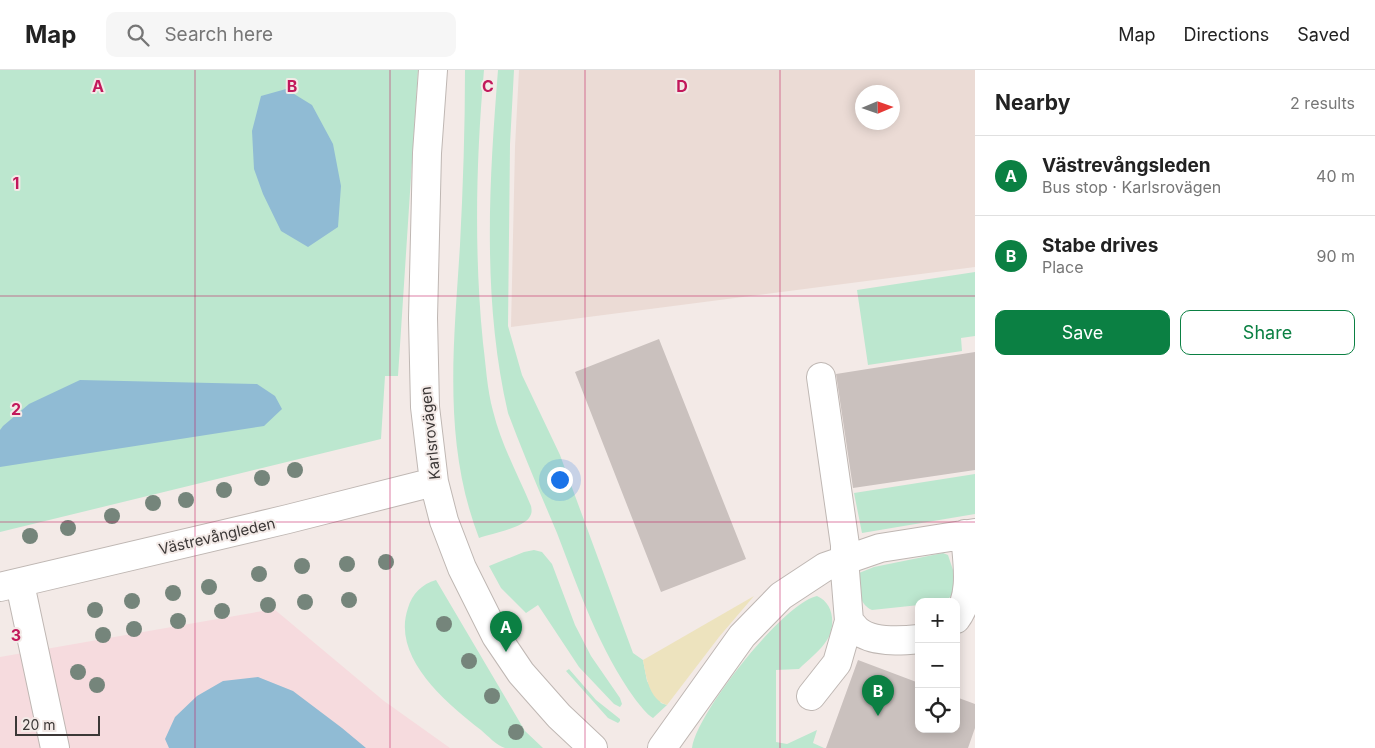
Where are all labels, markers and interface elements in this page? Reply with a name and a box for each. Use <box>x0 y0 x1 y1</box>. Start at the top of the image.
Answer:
search box <box>106 12 456 57</box>
text: Map <box>25 20 76 49</box>
icon: search <box>124 21 152 49</box>
text: Search here <box>164 23 273 46</box>
text: Map <box>1118 24 1156 45</box>
text: Directions <box>1184 24 1269 45</box>
text: Saved <box>1297 24 1350 45</box>
text: A <box>92 76 104 96</box>
text: B <box>287 76 297 96</box>
text: C <box>482 76 494 96</box>
text: D <box>676 76 688 96</box>
north arrow <box>855 85 900 130</box>
text: Nearby <box>995 90 1070 115</box>
text: 2 results <box>1290 93 1355 113</box>
text: Västrevångsleden <box>1042 154 1211 177</box>
text: A <box>1005 166 1017 186</box>
text: 40 m <box>1316 166 1355 186</box>
text: 1 <box>13 173 19 193</box>
text: Bus stop · Karlsrovägen <box>1042 177 1221 197</box>
text: Stabe drives <box>1042 234 1158 257</box>
text: B <box>1006 246 1016 266</box>
text: 90 m <box>1316 246 1355 266</box>
text: Place <box>1042 257 1084 277</box>
button: Save <box>995 310 1170 355</box>
button: Share <box>1180 310 1355 355</box>
street label: Karlsrovägen <box>416 385 444 481</box>
text: 2 <box>11 399 21 419</box>
your location <box>547 467 573 493</box>
street label: Västrevångleden <box>157 513 277 559</box>
map controls <box>915 598 960 733</box>
button: + <box>915 598 960 643</box>
pin: A <box>490 611 522 652</box>
text: 3 <box>11 625 21 645</box>
button: − <box>915 643 960 688</box>
pin: B <box>862 675 894 716</box>
button: locate <box>915 688 960 733</box>
scale bar <box>15 713 100 736</box>
text: 20 m <box>22 716 56 733</box>

